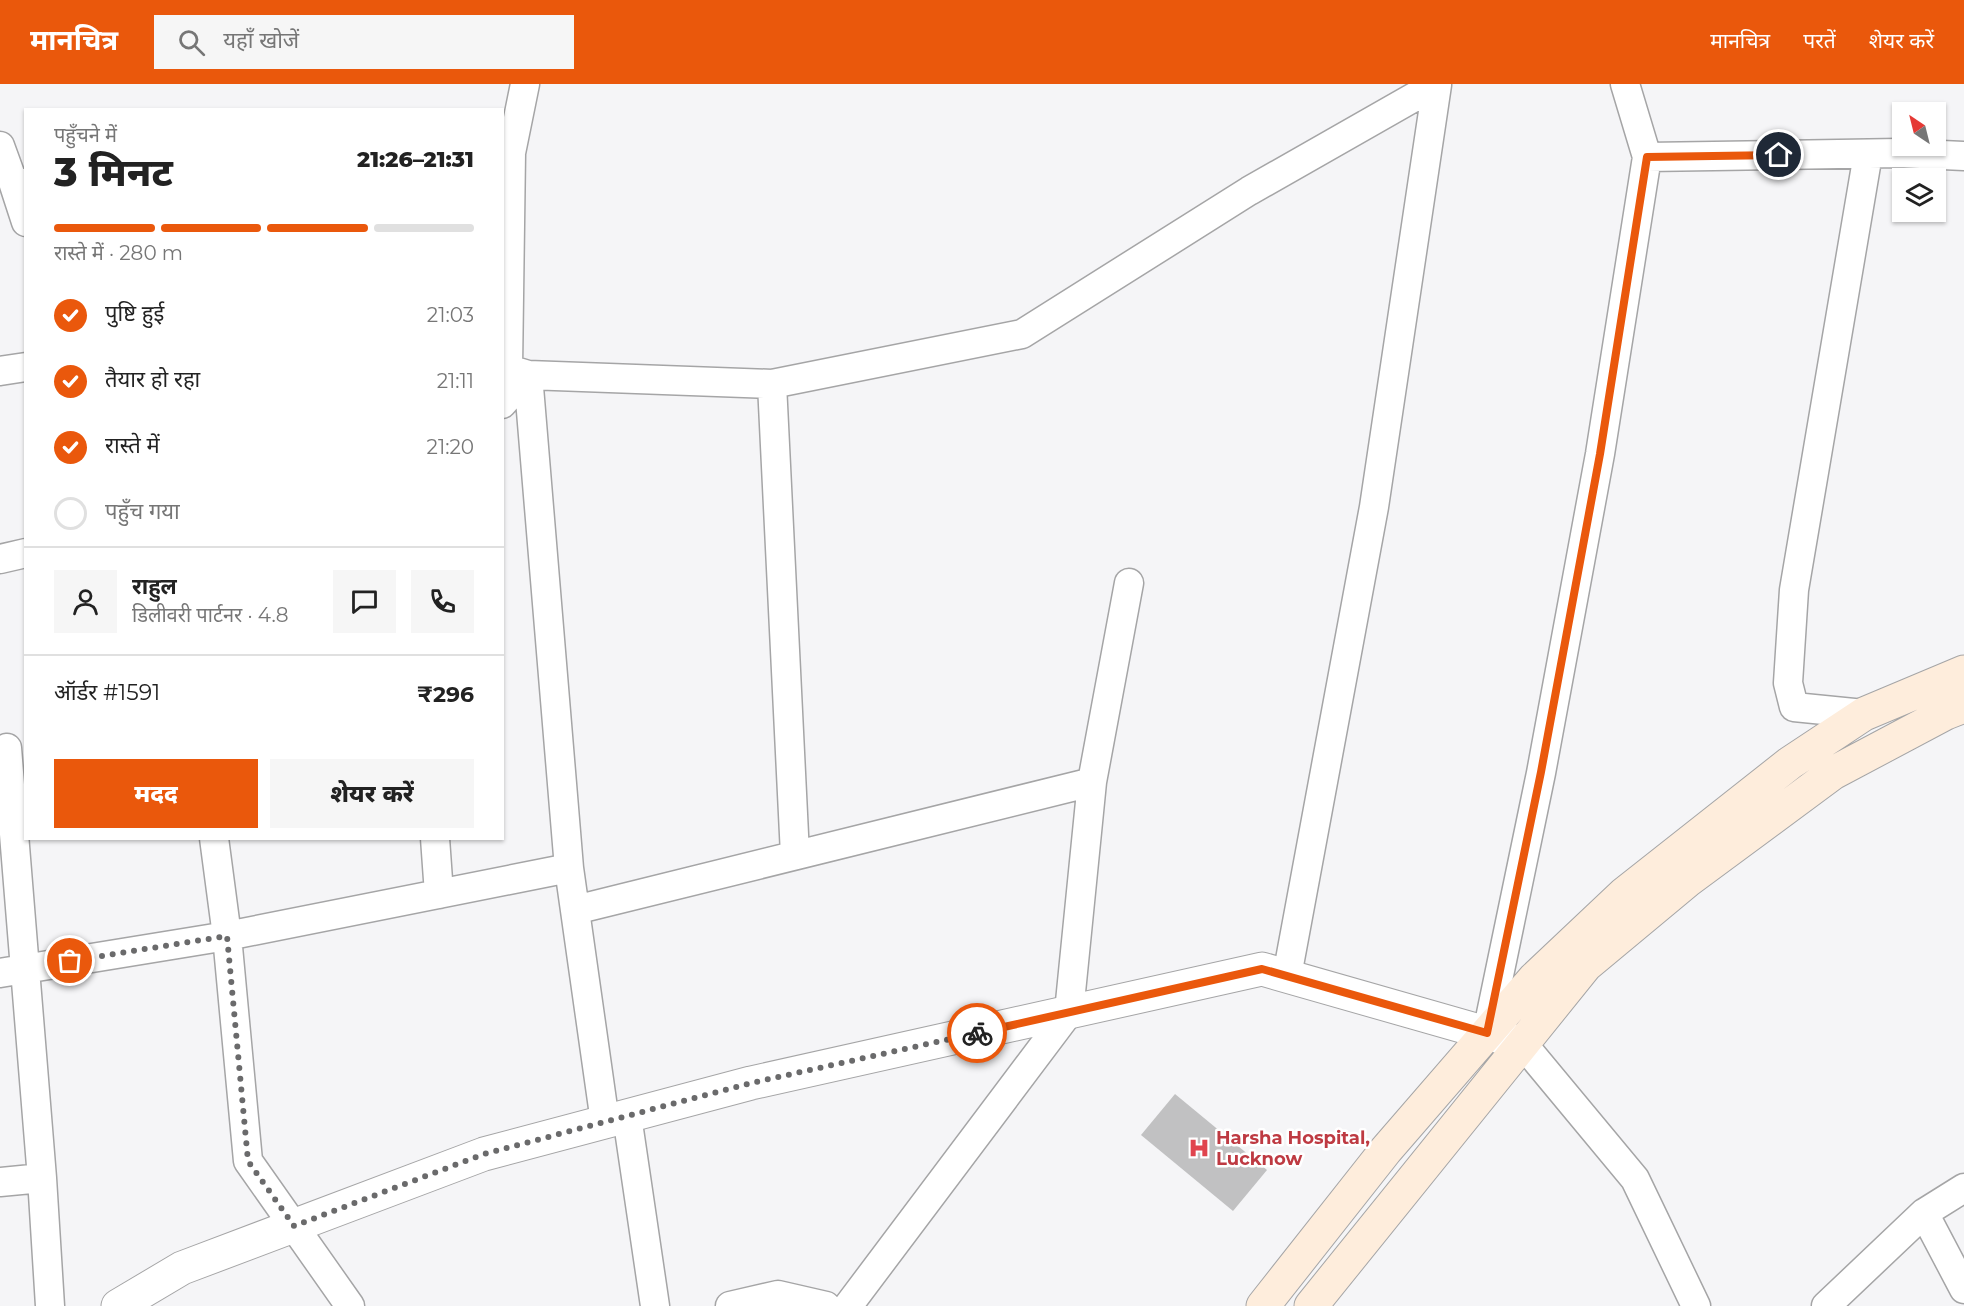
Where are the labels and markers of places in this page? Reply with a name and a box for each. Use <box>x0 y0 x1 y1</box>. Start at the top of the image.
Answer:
pin <box>1753 129 1804 180</box>
pin <box>44 935 95 986</box>
place label: Harsha Hospital, Lucknow <box>1216 1127 1370 1170</box>
hospital icon: Harsha Hospital, Lucknow <box>1187 1136 1211 1160</box>

